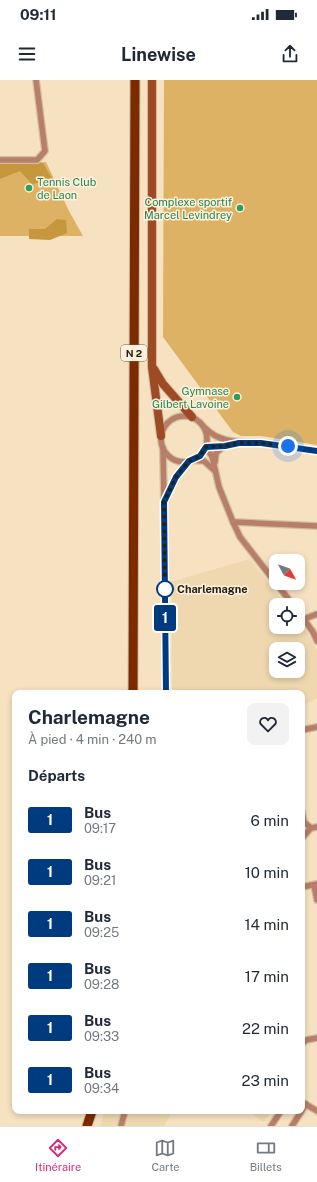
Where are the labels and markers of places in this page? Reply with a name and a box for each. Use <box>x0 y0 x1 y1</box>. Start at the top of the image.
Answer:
place label: Tennis Club de Laon <box>37 176 97 201</box>
marker: Tennis Club de Laon <box>24 183 34 193</box>
place label: Complexe sportif Marcel Levindrey <box>144 196 233 221</box>
marker: Complexe sportif Marcel Levindrey <box>235 203 245 213</box>
place label: Gymnase Gilbert Lavoine <box>152 385 229 410</box>
marker: Gymnase Gilbert Lavoine <box>232 392 242 402</box>
marker: Charlemagne <box>156 580 174 598</box>
place label: Charlemagne <box>177 583 248 595</box>

